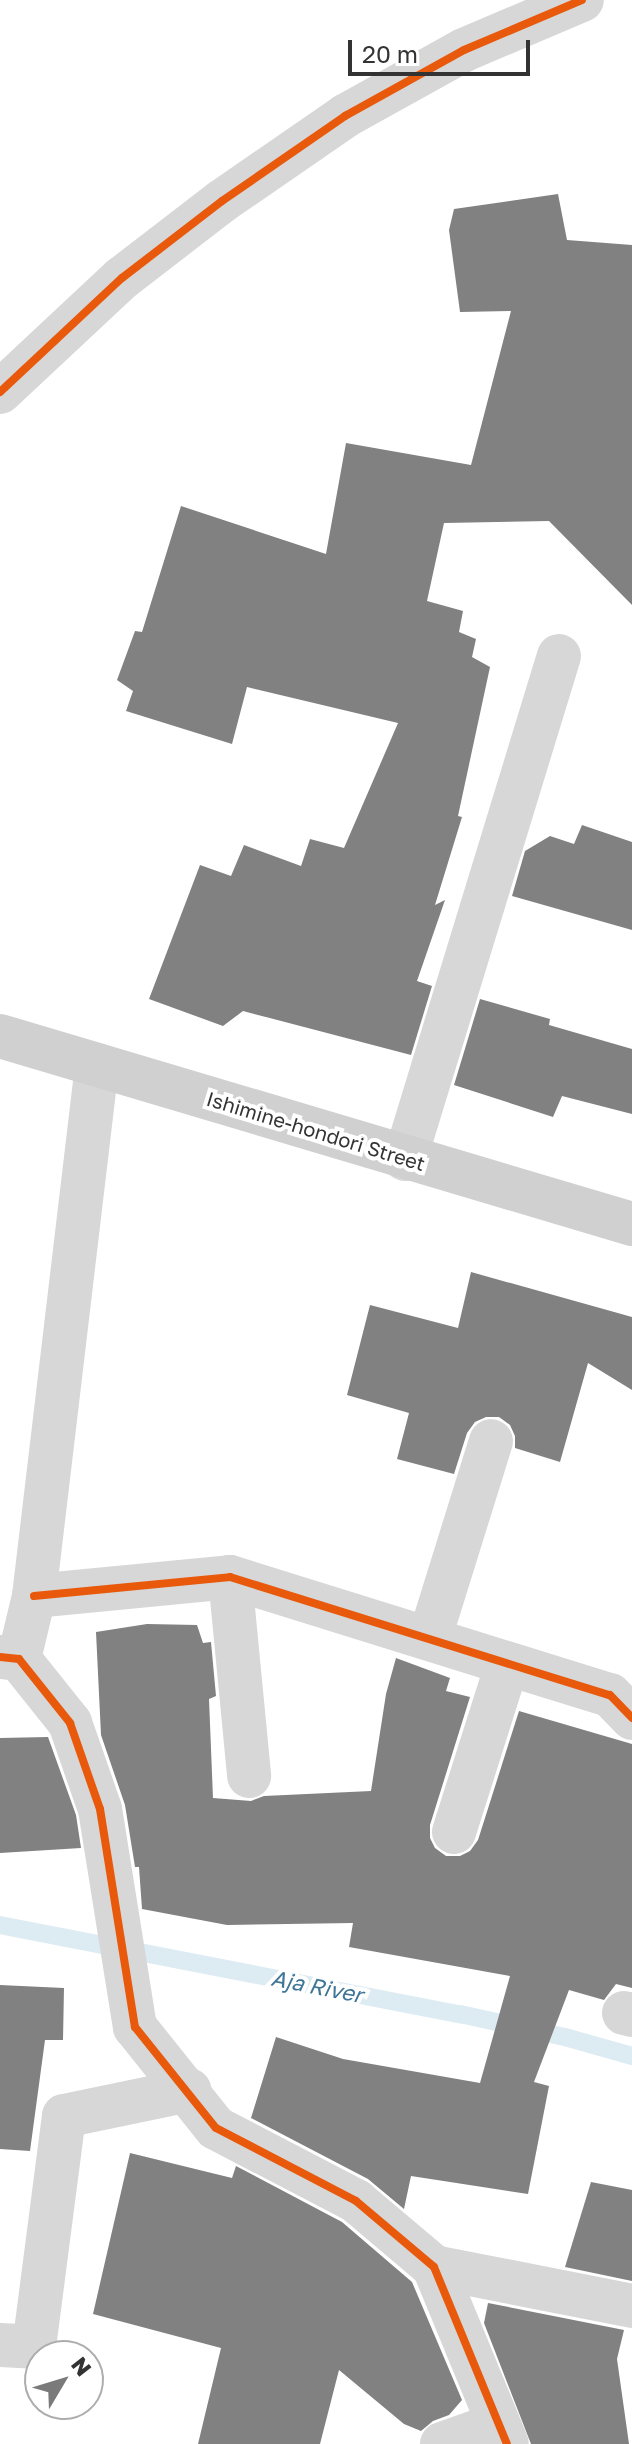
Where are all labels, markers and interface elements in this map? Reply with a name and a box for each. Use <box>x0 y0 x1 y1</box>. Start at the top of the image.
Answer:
scale bar <box>352 24 534 74</box>
text: 20 m <box>362 39 418 68</box>
street label: Ishimine-hondori Street <box>204 1086 428 1176</box>
water label: Aja River <box>269 1964 365 2008</box>
north arrow <box>24 2340 104 2420</box>
text: N <box>66 2351 98 2381</box>

